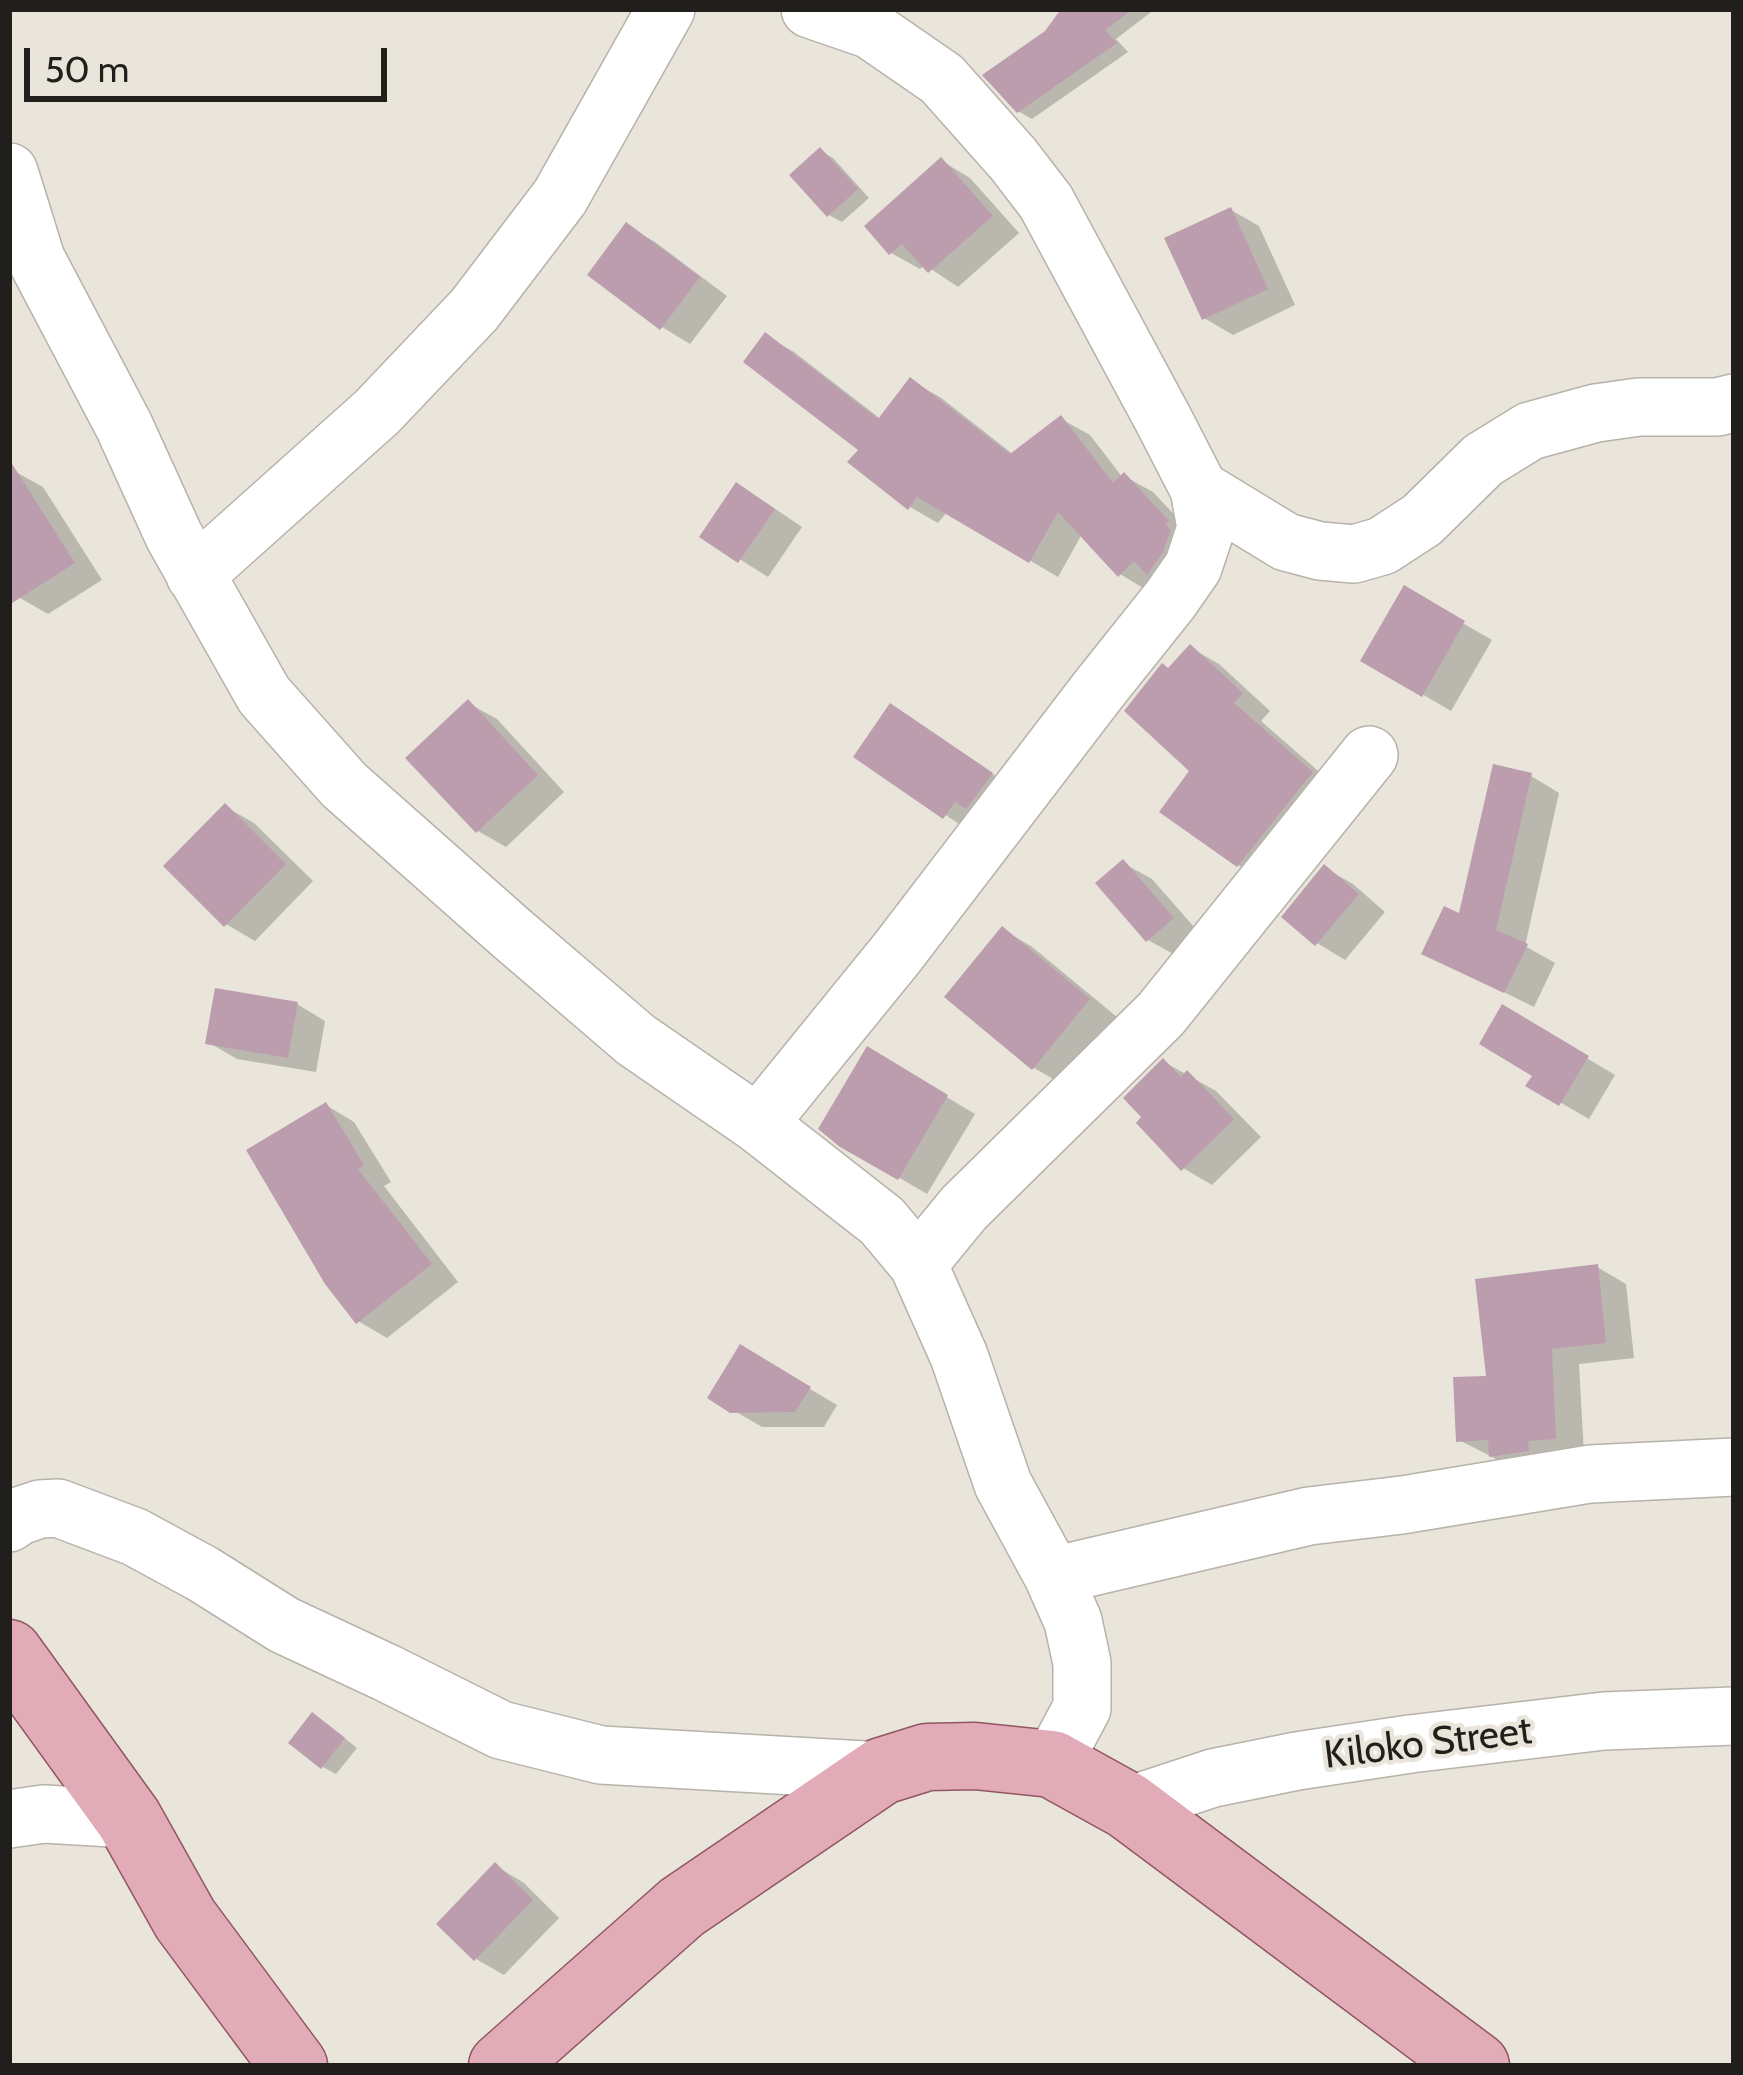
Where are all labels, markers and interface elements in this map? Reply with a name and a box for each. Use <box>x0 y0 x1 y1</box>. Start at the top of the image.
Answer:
scale bar <box>30 24 393 98</box>
text: 50 m <box>45 47 129 91</box>
street label: Kiloko Street <box>1322 1708 1534 1780</box>

